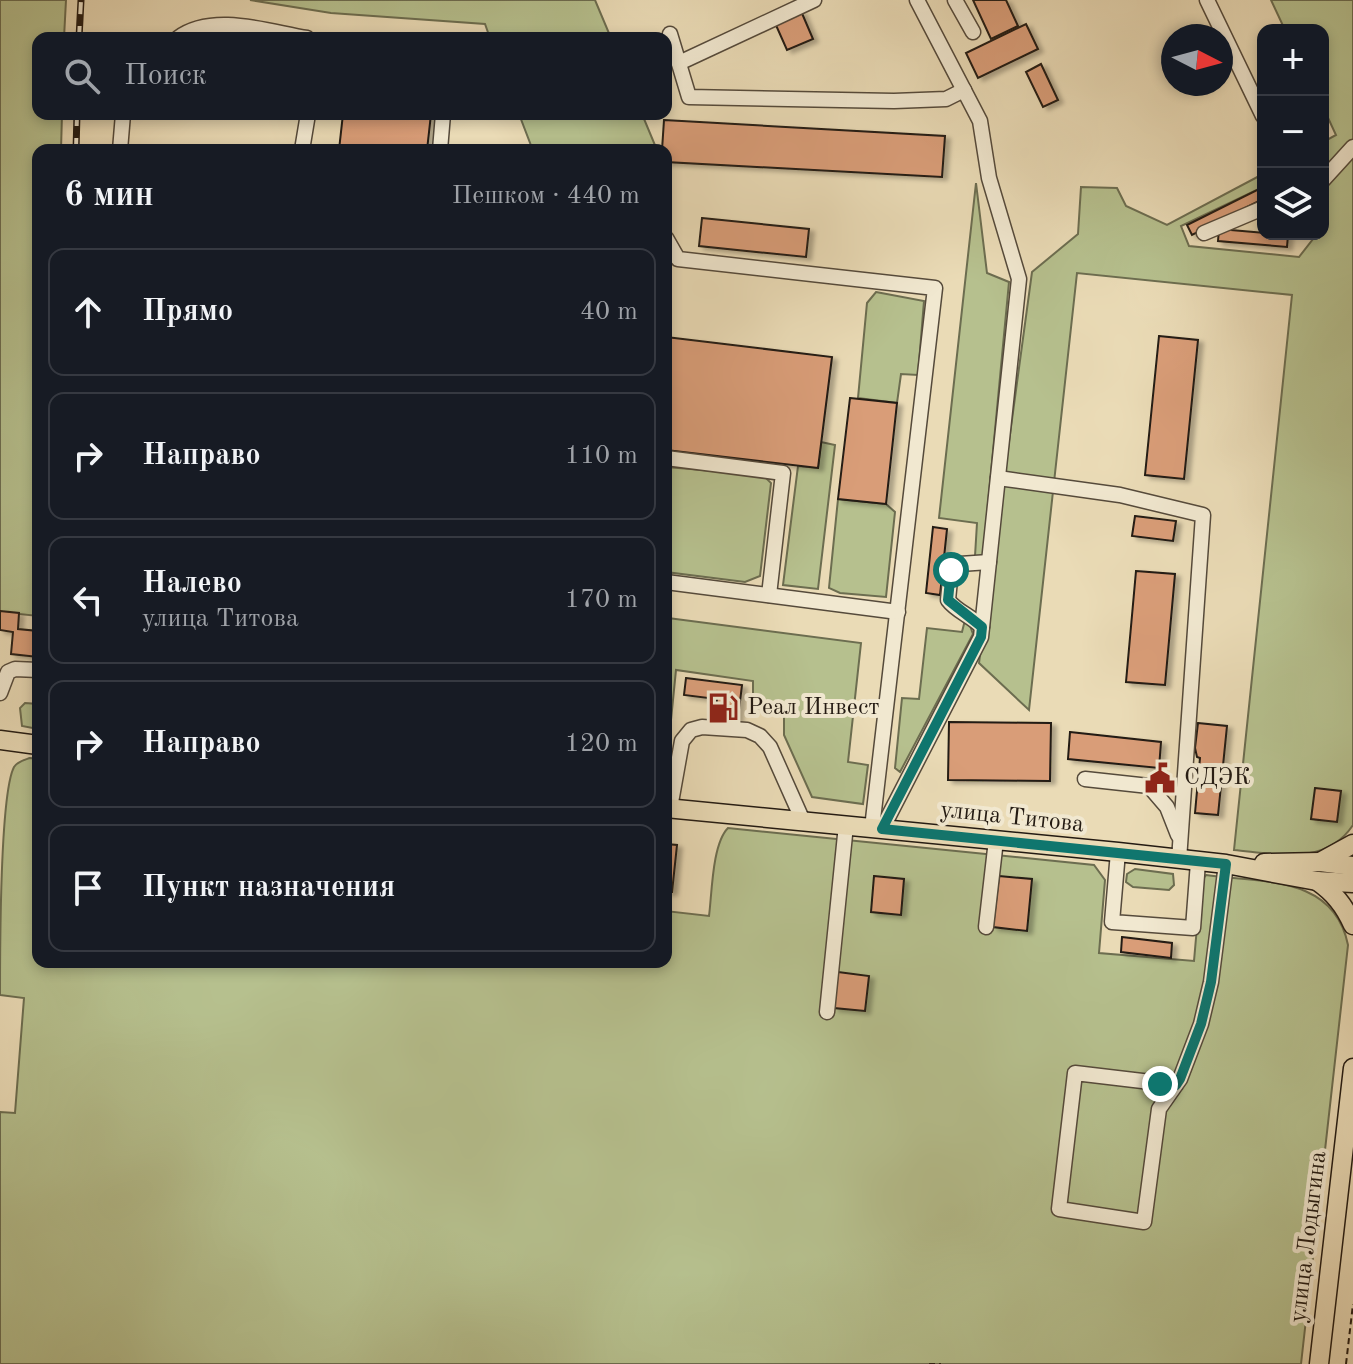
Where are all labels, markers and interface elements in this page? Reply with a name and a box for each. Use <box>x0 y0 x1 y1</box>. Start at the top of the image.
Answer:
north arrow <box>1161 24 1233 96</box>
map controls <box>1257 24 1329 240</box>
button: + <box>1257 24 1329 96</box>
search box <box>32 32 672 120</box>
icon: search <box>60 54 104 98</box>
text: Поиск <box>124 61 207 91</box>
button: − <box>1257 96 1329 168</box>
button: layers <box>1257 168 1329 240</box>
text: 6 мин <box>64 179 154 213</box>
text: Пешком · 440 m <box>452 183 640 209</box>
icon: ahead <box>66 290 110 334</box>
text: Прямо <box>142 297 233 327</box>
text: 40 m <box>580 299 638 325</box>
icon: right <box>66 434 110 478</box>
text: Направо <box>142 441 261 471</box>
text: 110 m <box>565 443 638 469</box>
route start <box>933 552 969 588</box>
text: Налево <box>142 569 242 599</box>
icon: left <box>66 578 110 622</box>
text: 170 m <box>565 587 638 613</box>
text: улица Титова <box>142 606 299 632</box>
fuel station icon: Реал Инвест <box>706 691 740 725</box>
place label: Реал Инвест <box>747 696 880 720</box>
icon: right <box>66 722 110 766</box>
text: Направо <box>142 729 261 759</box>
text: 120 m <box>565 731 638 757</box>
public building icon: СДЭК <box>1143 761 1177 795</box>
place label: СДЭК <box>1184 766 1251 790</box>
street label: улица Титова <box>939 798 1085 838</box>
icon: arrive <box>66 866 110 910</box>
text: Пункт назначения <box>142 873 395 903</box>
route end <box>1142 1066 1178 1102</box>
street label: улица Лодыгина <box>1287 1150 1331 1324</box>

